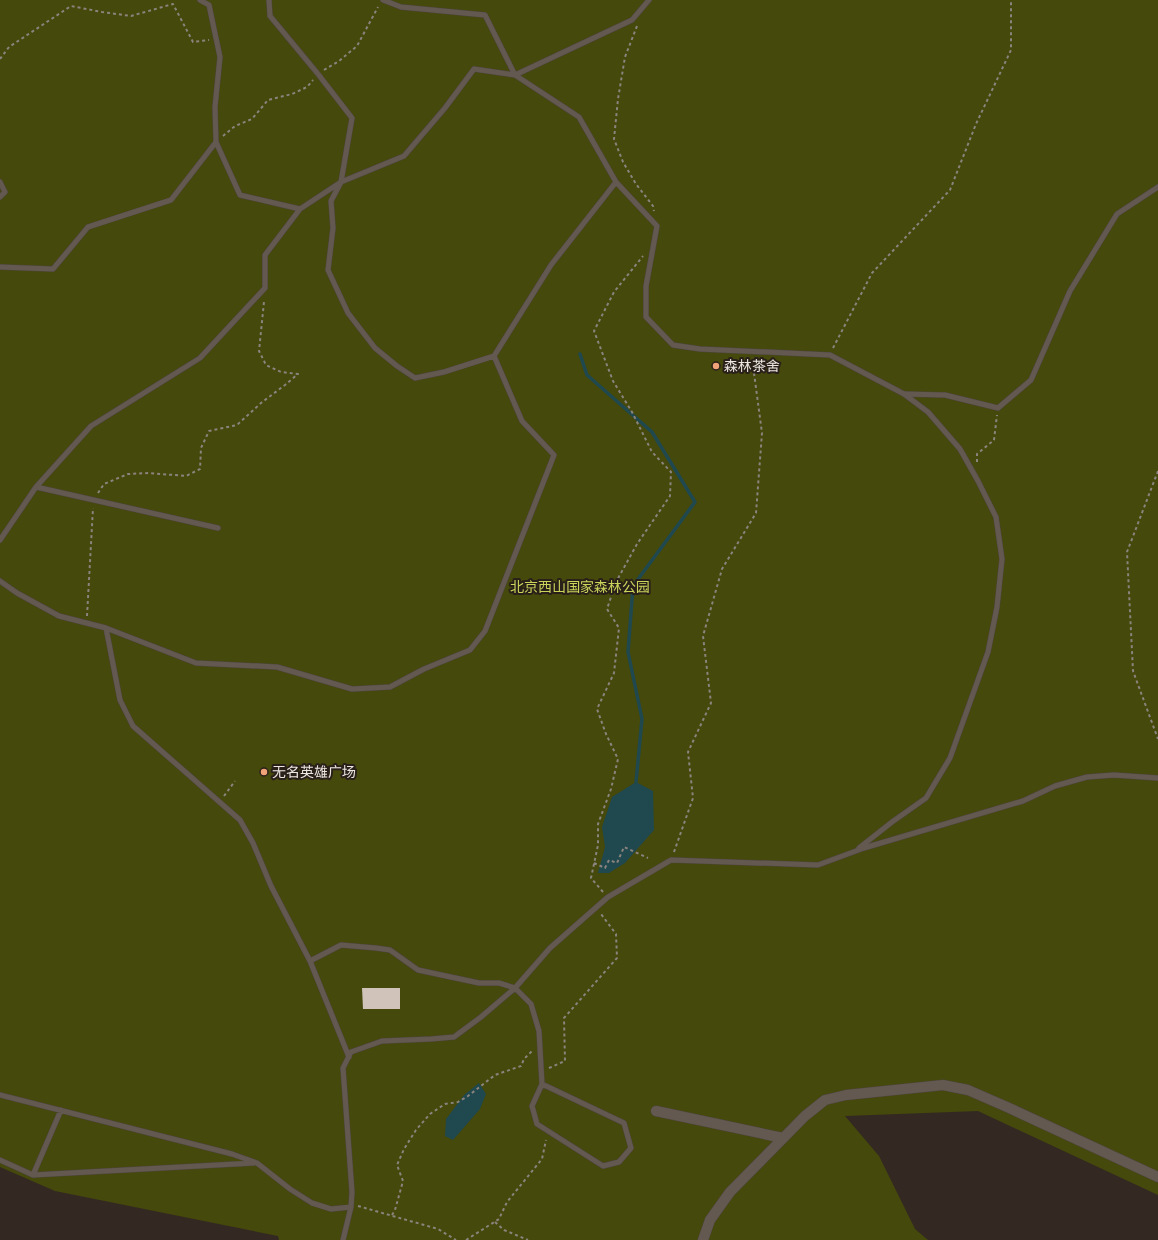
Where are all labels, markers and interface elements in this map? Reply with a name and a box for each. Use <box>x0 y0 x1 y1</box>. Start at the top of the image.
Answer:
place label: 森林茶舍 <box>724 358 780 375</box>
marker: 森林茶舍 <box>711 361 721 371</box>
park label: 北京西山国家森林公园 <box>510 579 650 596</box>
place label: 无名英雄广场 <box>272 764 356 781</box>
marker: 无名英雄广场 <box>259 767 269 777</box>

